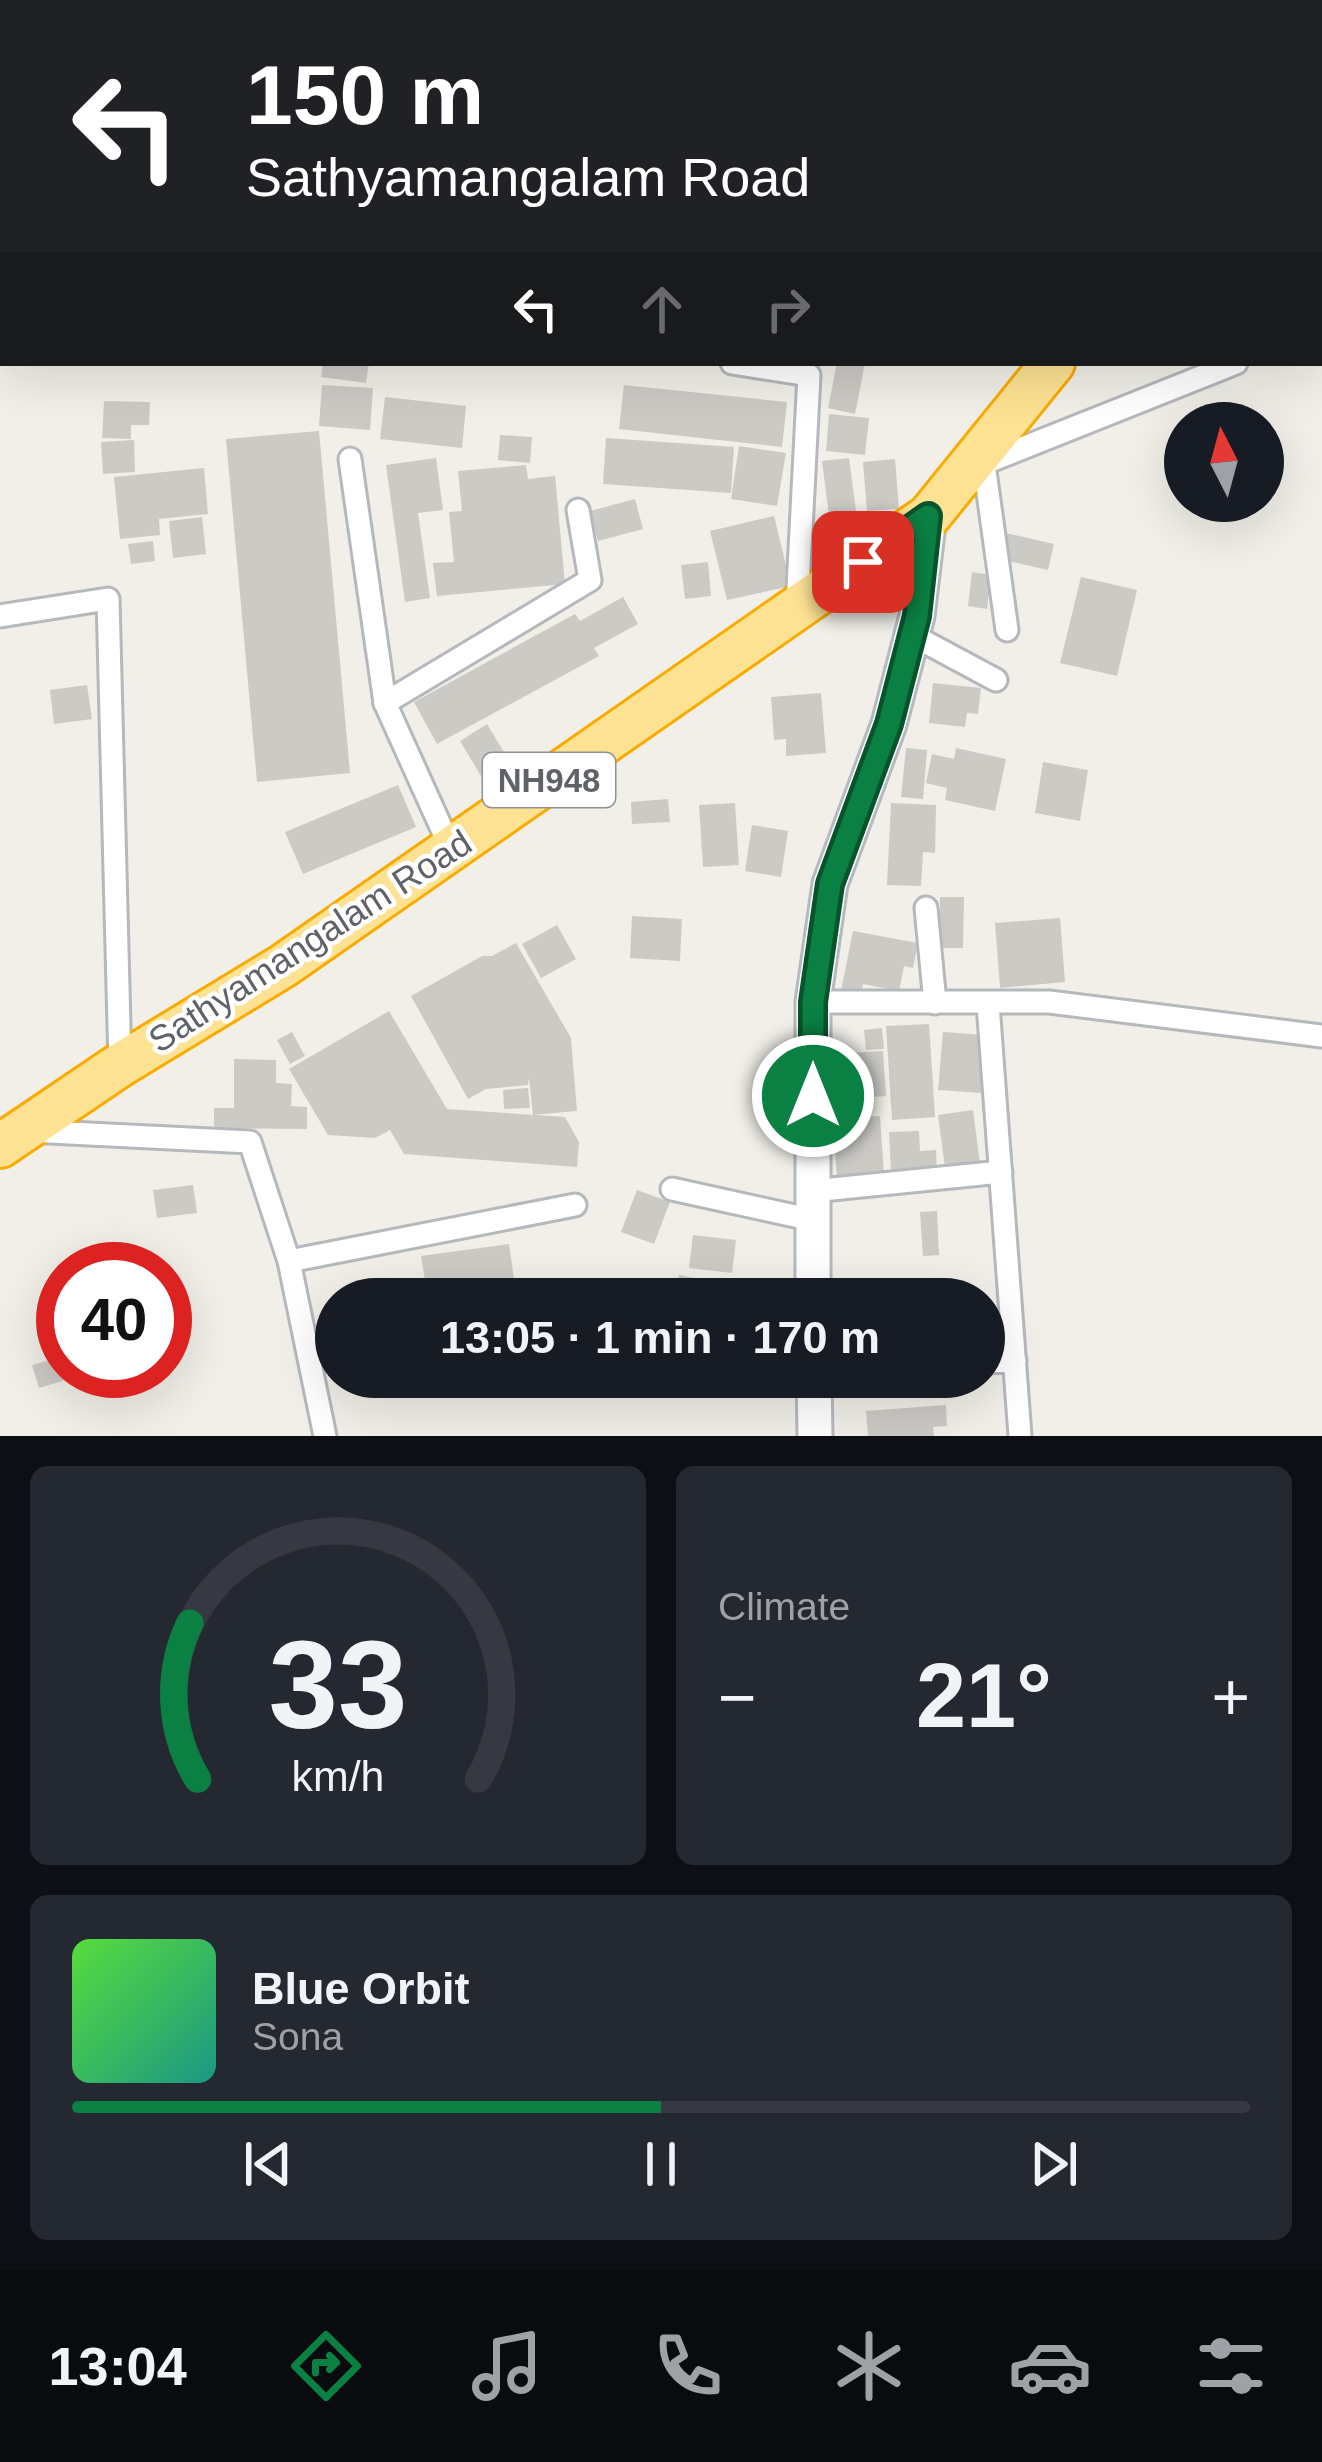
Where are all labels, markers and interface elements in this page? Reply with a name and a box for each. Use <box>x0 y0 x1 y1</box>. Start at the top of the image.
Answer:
icon: left <box>48 48 204 204</box>
text: 150 m <box>246 48 484 142</box>
text: Sathyamangalam Road <box>246 147 810 207</box>
icon: left <box>503 276 569 342</box>
icon: ahead <box>629 276 695 342</box>
icon: right <box>755 276 821 342</box>
north arrow <box>1164 402 1284 522</box>
map controls <box>1164 402 1284 522</box>
pin <box>812 511 914 613</box>
icon: arrive <box>830 529 896 595</box>
road number: NH948 <box>483 753 615 807</box>
street label: Sathyamangalam Road <box>141 821 479 1061</box>
position arrow <box>750 1033 876 1159</box>
speed limit sign: 40 <box>36 1242 192 1398</box>
text: 13:05 · 1 min · 170 m <box>440 1312 880 1363</box>
text: Climate <box>718 1585 850 1628</box>
text: 33 <box>269 1615 407 1754</box>
text: 21° <box>916 1646 1052 1746</box>
text: − <box>718 1660 757 1734</box>
text: + <box>1211 1660 1250 1734</box>
text: km/h <box>292 1751 384 1799</box>
text: Blue Orbit <box>252 1963 470 2014</box>
text: Sona <box>252 2015 343 2058</box>
icon: previous <box>235 2131 301 2197</box>
icon: pause <box>628 2131 694 2197</box>
icon: next <box>1021 2131 1087 2197</box>
icon: directions <box>284 2324 368 2408</box>
icon: music <box>465 2324 549 2408</box>
icon: phone <box>646 2324 730 2408</box>
icon: climate <box>827 2324 911 2408</box>
icon: car <box>1008 2324 1092 2408</box>
icon: filters <box>1189 2324 1273 2408</box>
text: 13:04 <box>49 2336 187 2396</box>

